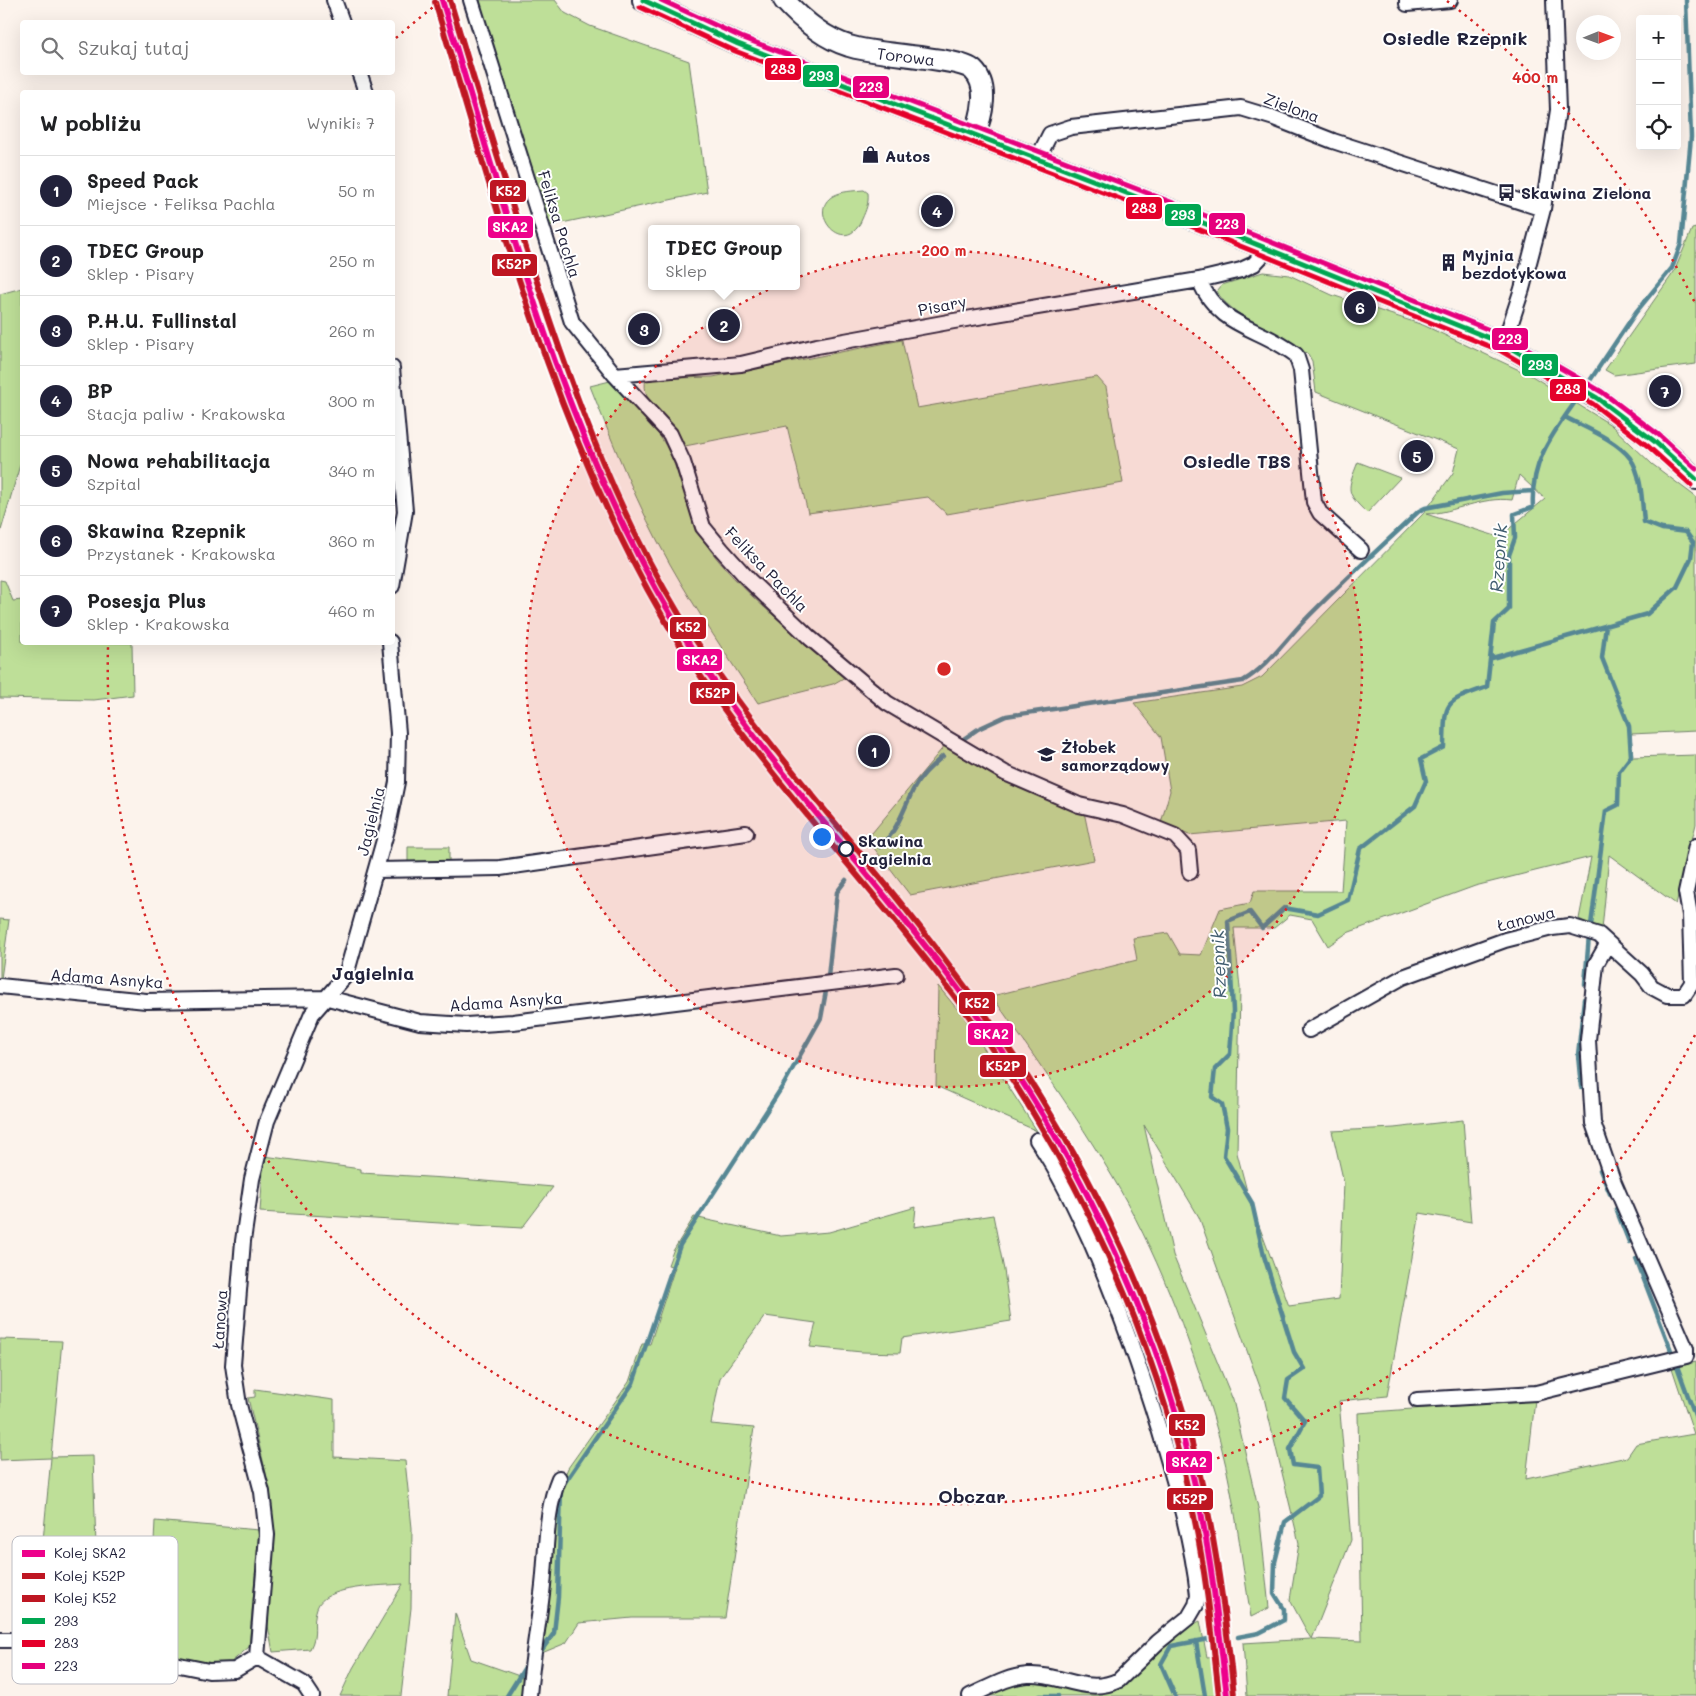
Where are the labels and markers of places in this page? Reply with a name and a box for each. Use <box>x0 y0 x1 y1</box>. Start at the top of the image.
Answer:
shop icon: Autos <box>861 145 881 165</box>
place label: Autos <box>885 145 930 166</box>
bus stop icon: Skawina Zielona <box>1497 182 1517 202</box>
place label: Skawina Zielona <box>1521 182 1651 203</box>
pin: 4 <box>921 192 953 230</box>
place label: Myjnia bezdotykowa <box>1462 244 1567 283</box>
building icon: Myjnia bezdotykowa <box>1438 253 1458 273</box>
pin: 6 <box>1344 288 1376 326</box>
pin: 2 <box>708 306 740 344</box>
pin: 3 <box>628 310 660 348</box>
pin: 7 <box>1649 372 1681 410</box>
pin: 5 <box>1401 437 1433 475</box>
centre of rings <box>935 660 953 678</box>
pin: 1 <box>858 732 890 770</box>
place label: Żłobek samorządowy <box>1061 736 1170 775</box>
school or university icon: Żłobek samorządowy <box>1037 745 1057 765</box>
place label: Skawina Jagielnia <box>858 830 932 869</box>
marker: Skawina Jagielnia <box>838 841 854 857</box>

